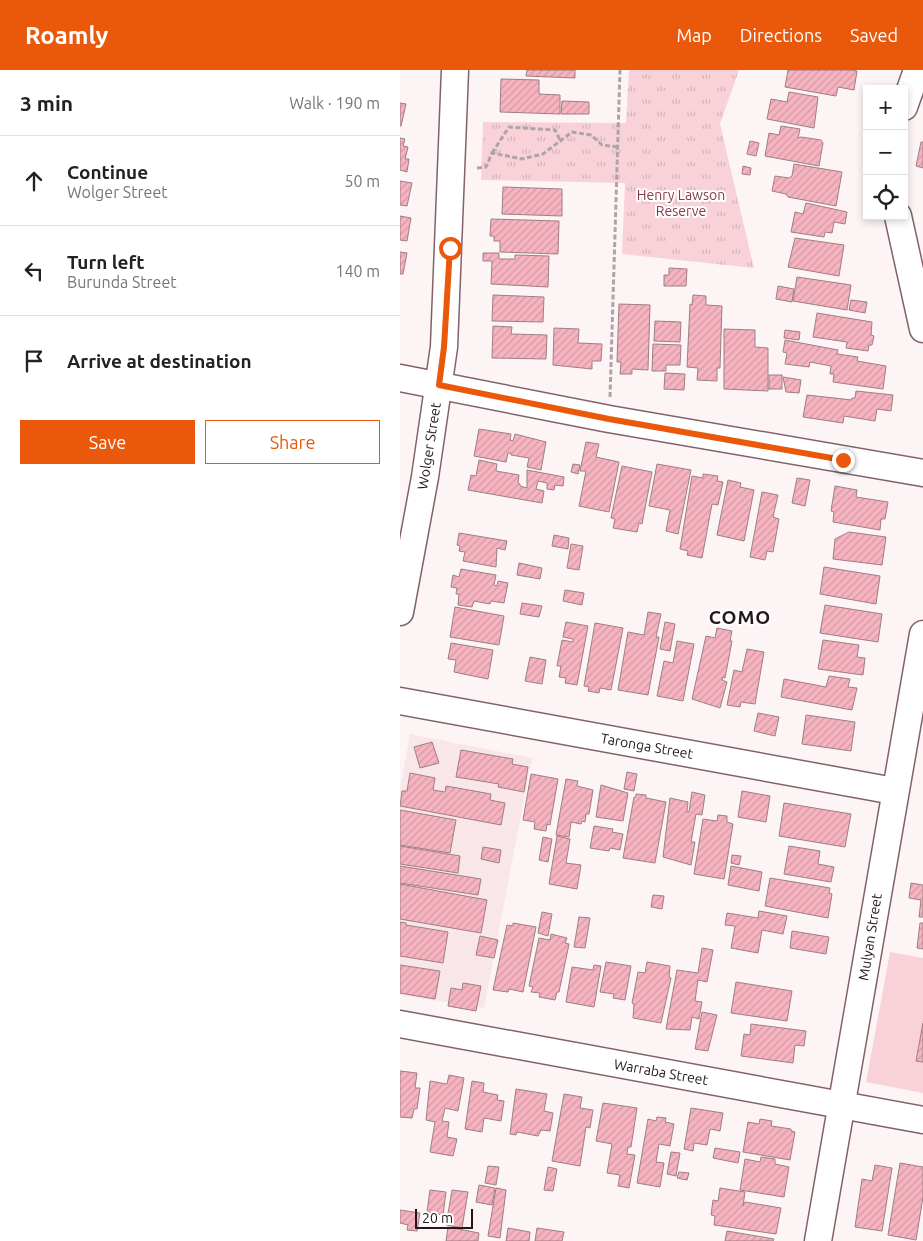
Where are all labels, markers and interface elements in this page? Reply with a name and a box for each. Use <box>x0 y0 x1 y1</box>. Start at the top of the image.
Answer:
text: Roamly <box>25 22 108 49</box>
text: Map <box>676 25 712 45</box>
text: Directions <box>740 25 822 45</box>
text: Saved <box>850 25 898 45</box>
map controls <box>863 85 908 220</box>
button: + <box>863 85 908 130</box>
text: 3 min <box>20 91 73 115</box>
text: Walk · 190 m <box>289 94 380 112</box>
button: − <box>863 130 908 175</box>
text: Continue <box>67 161 148 183</box>
icon: ahead <box>20 167 48 195</box>
text: 50 m <box>344 172 380 190</box>
button: locate <box>863 175 908 220</box>
text: Wolger Street <box>67 183 168 201</box>
park label: Henry Lawson Reserve <box>637 187 725 219</box>
route start <box>439 237 462 260</box>
text: Turn left <box>67 251 145 273</box>
icon: left <box>20 257 48 285</box>
text: 140 m <box>335 262 380 280</box>
text: Burunda Street <box>67 273 177 291</box>
icon: arrive <box>20 347 48 375</box>
text: Arrive at destination <box>67 350 252 372</box>
street label: Wolger Street <box>414 401 444 491</box>
button: Save <box>20 420 195 464</box>
button: Share <box>205 420 380 464</box>
route end <box>832 449 855 472</box>
district label: COMO <box>709 606 771 628</box>
street label: Taronga Street <box>600 730 695 762</box>
street label: Mulyan Street <box>855 892 885 982</box>
street label: Warraba Street <box>613 1056 710 1088</box>
scale bar <box>415 1206 472 1229</box>
text: 20 m <box>422 1210 453 1226</box>

